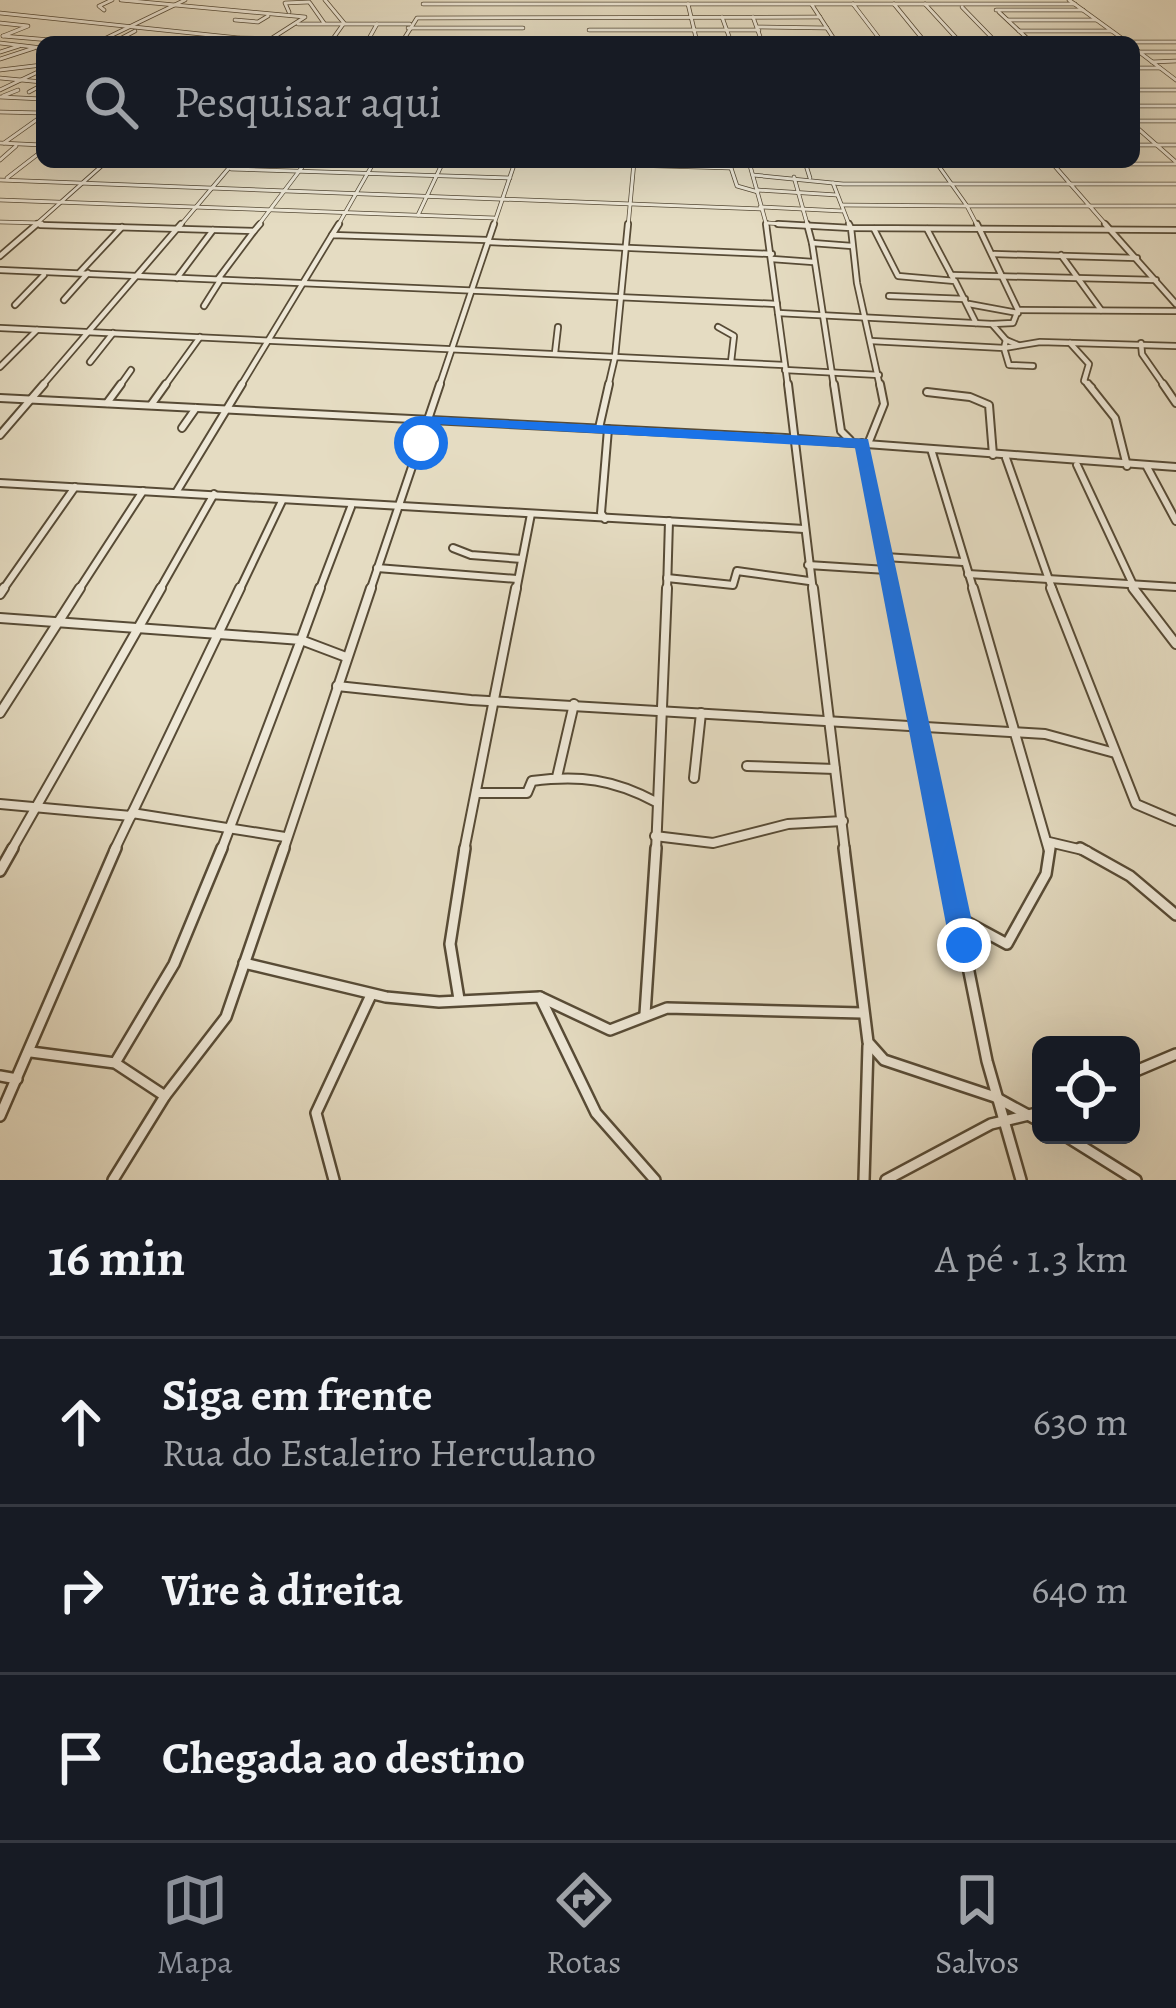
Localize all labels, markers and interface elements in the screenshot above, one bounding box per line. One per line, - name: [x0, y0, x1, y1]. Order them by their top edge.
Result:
- search box: [36, 36, 1140, 168]
- icon: search: [78, 69, 144, 135]
- text: Pesquisar aqui: [174, 71, 442, 133]
- route start: [394, 416, 448, 470]
- route end: [937, 918, 991, 972]
- map controls: [1032, 1036, 1140, 1144]
- button: locate: [1032, 1036, 1140, 1144]
- text: 16 min: [48, 1223, 185, 1293]
- text: A pé · 1.3 km: [935, 1232, 1128, 1285]
- text: Siga em frente: [162, 1364, 432, 1426]
- icon: ahead: [48, 1389, 114, 1455]
- text: 630 m: [1033, 1395, 1128, 1448]
- text: Rua do Estaleiro Herculano: [162, 1426, 596, 1479]
- icon: right: [48, 1557, 114, 1623]
- text: Vire à direita: [162, 1559, 403, 1621]
- text: 640 m: [1031, 1563, 1128, 1616]
- icon: arrive: [48, 1725, 114, 1791]
- text: Chegada ao destino: [162, 1727, 525, 1789]
- tab: Mapa: [157, 1867, 233, 1984]
- tab: Rotas: [546, 1867, 621, 1984]
- tab: Salvos: [935, 1867, 1019, 1984]

